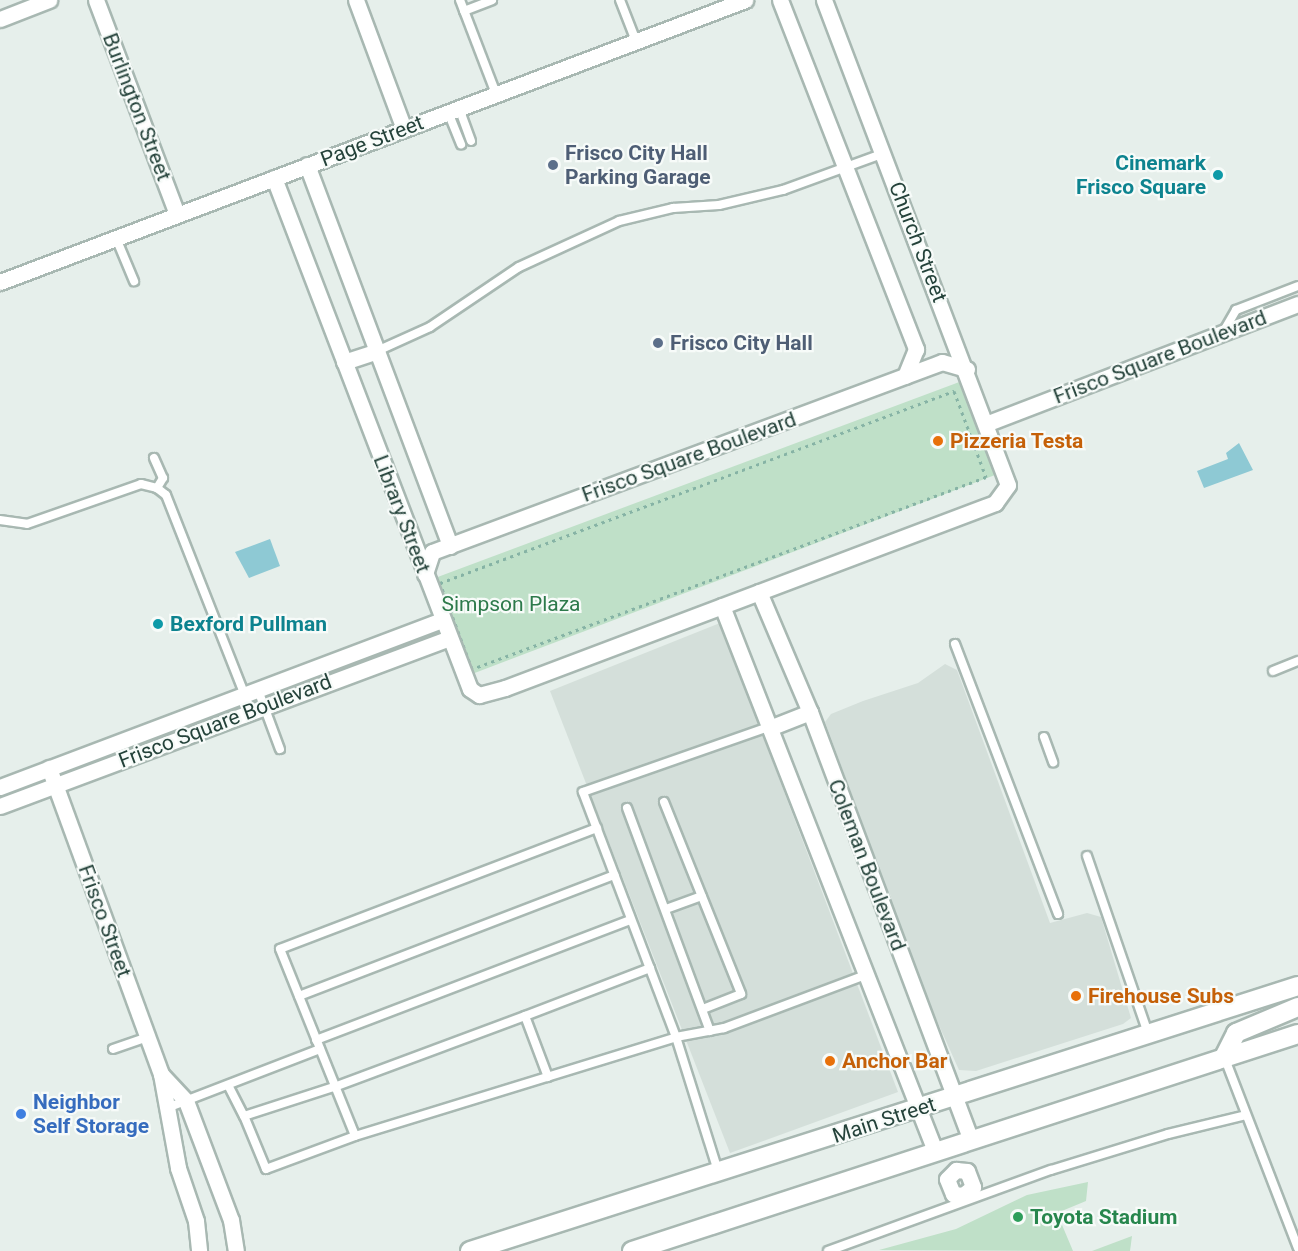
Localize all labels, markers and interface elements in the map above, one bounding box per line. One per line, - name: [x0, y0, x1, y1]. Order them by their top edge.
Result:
- street label: Burlington Street: [97, 30, 177, 184]
- street label: Page Street: [317, 110, 427, 172]
- place label: Frisco City Hall Parking Garage: [565, 140, 711, 190]
- place label: Cinemark Frisco Square: [1076, 150, 1206, 200]
- marker: Frisco City Hall Parking Garage: [546, 158, 560, 172]
- marker: Cinemark Frisco Square: [1211, 168, 1225, 182]
- street label: Church Street: [883, 178, 953, 306]
- street label: Frisco Square Boulevard: [1050, 305, 1270, 409]
- place label: Frisco City Hall: [670, 330, 813, 356]
- marker: Frisco City Hall: [651, 336, 665, 350]
- street label: Frisco Square Boulevard: [578, 406, 800, 508]
- place label: Pizzeria Testa: [950, 428, 1084, 454]
- marker: Pizzeria Testa: [931, 434, 945, 448]
- street label: Library Street: [368, 452, 436, 576]
- park label: Simpson Plaza: [441, 591, 581, 617]
- place label: Bexford Pullman: [170, 611, 327, 637]
- marker: Bexford Pullman: [151, 617, 165, 631]
- street label: Frisco Square Boulevard: [115, 669, 335, 773]
- street label: Coleman Boulevard: [823, 776, 911, 954]
- street label: Frisco Street: [73, 861, 137, 981]
- place label: Firehouse Subs: [1088, 983, 1234, 1009]
- marker: Firehouse Subs: [1069, 989, 1083, 1003]
- place label: Anchor Bar: [842, 1048, 947, 1074]
- marker: Anchor Bar: [823, 1054, 837, 1068]
- place label: Neighbor Self Storage: [33, 1089, 149, 1139]
- street label: Main Street: [829, 1091, 939, 1149]
- marker: Neighbor Self Storage: [14, 1107, 28, 1121]
- place label: Toyota Stadium: [1030, 1204, 1177, 1230]
- marker: Toyota Stadium: [1011, 1210, 1025, 1224]

